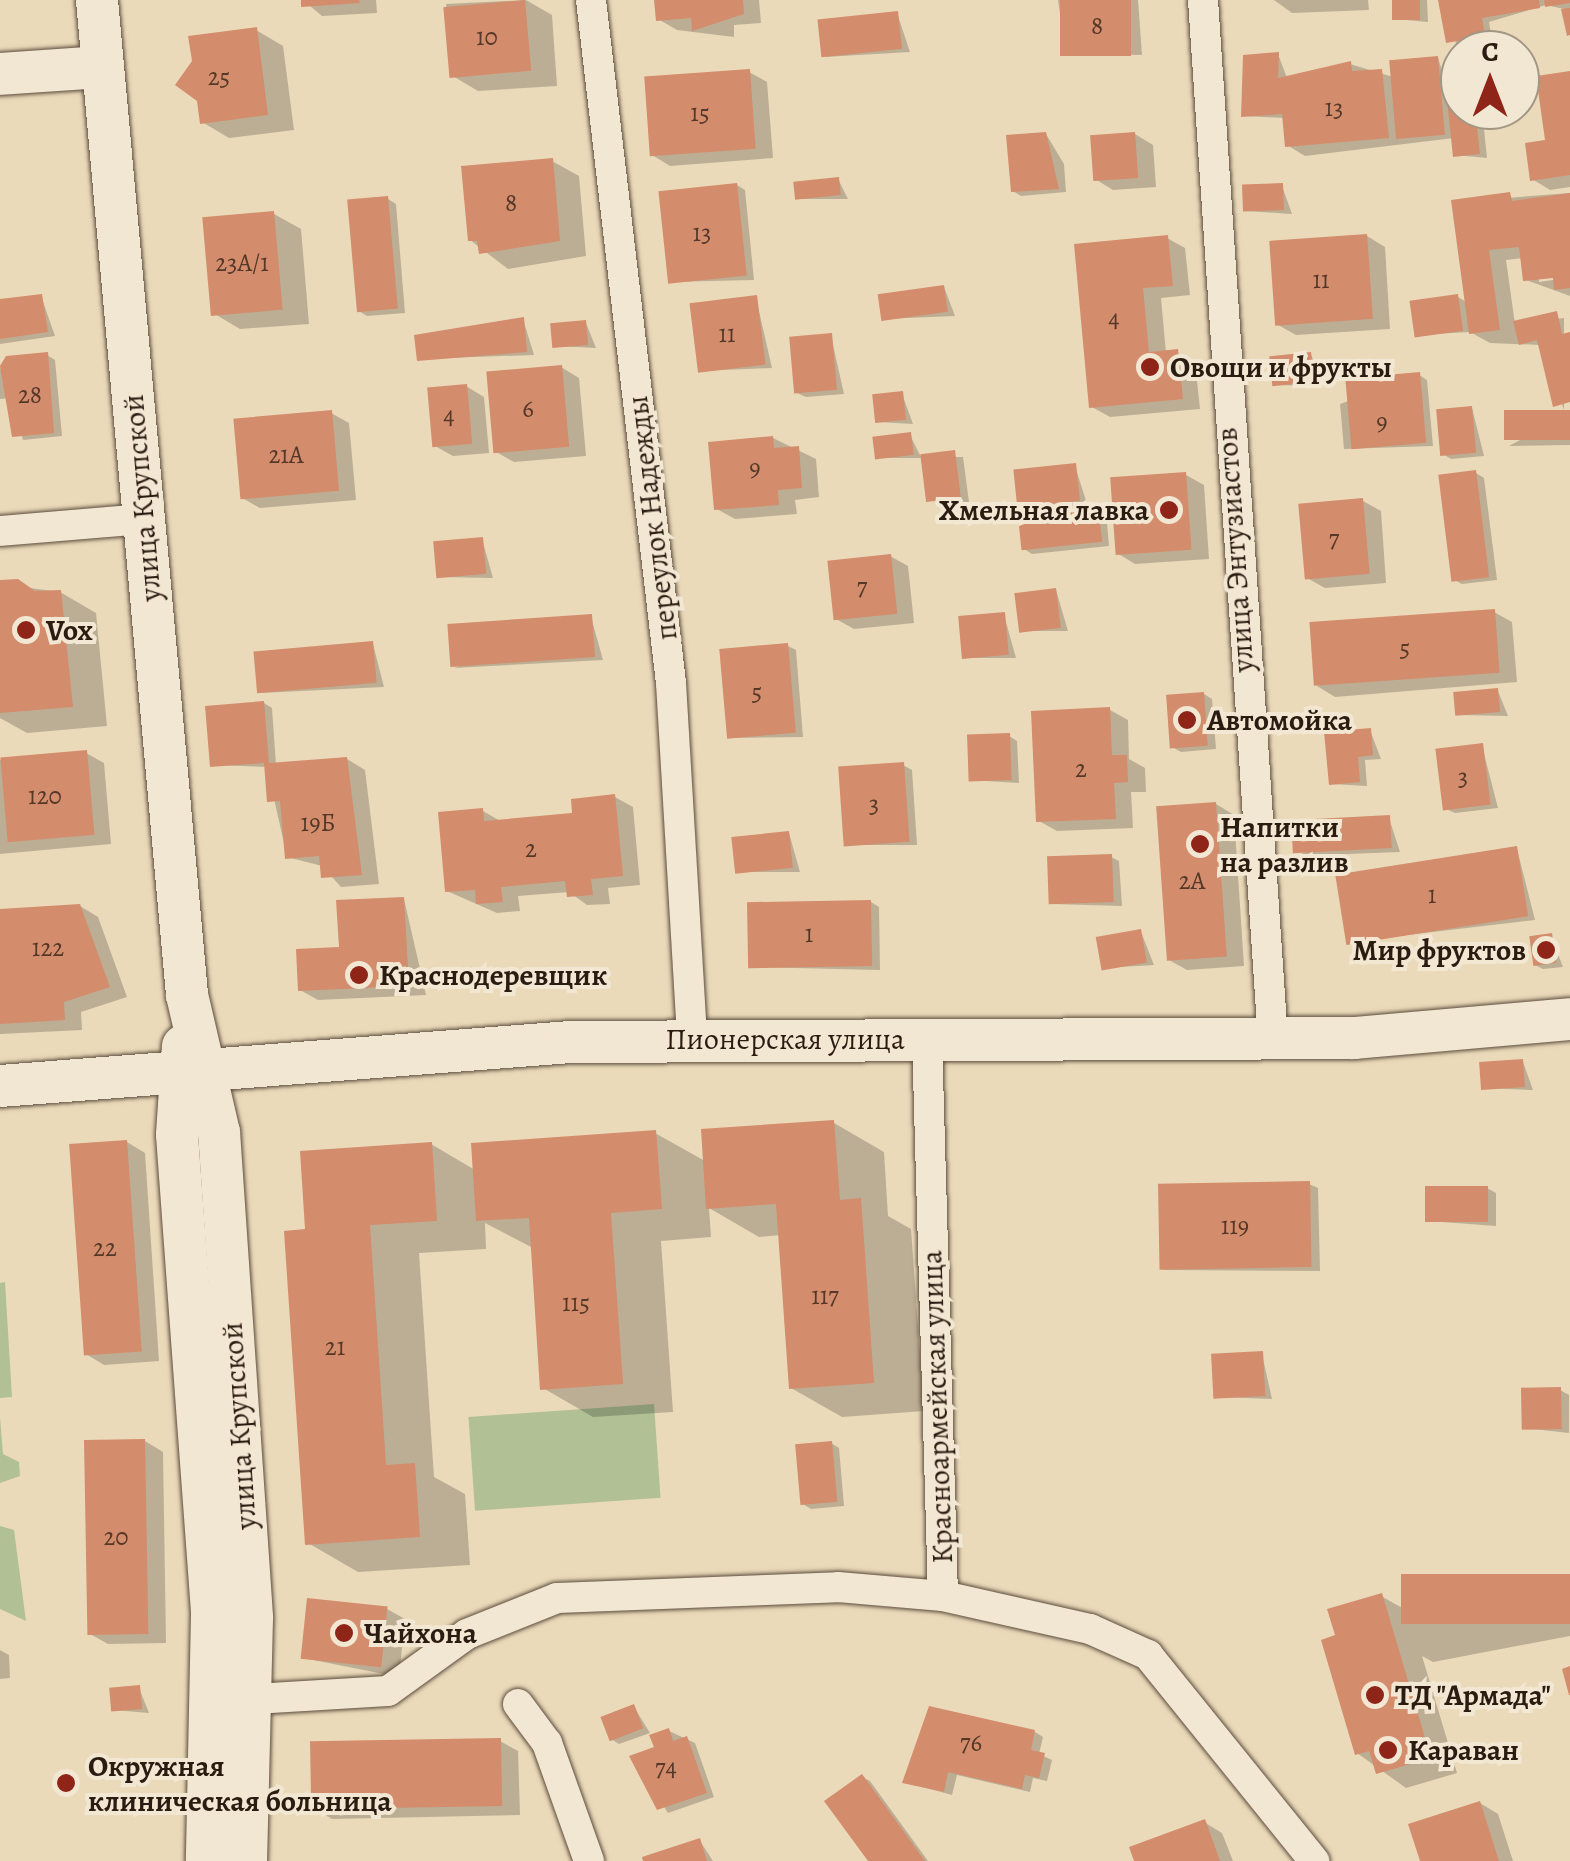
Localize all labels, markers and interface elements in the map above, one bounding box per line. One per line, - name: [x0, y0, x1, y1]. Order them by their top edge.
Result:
- house number: 8: [1091, 11, 1103, 41]
- house number: 10: [476, 22, 498, 52]
- north arrow: [1440, 30, 1540, 130]
- text: С: [1481, 33, 1499, 71]
- house number: 25: [208, 62, 230, 92]
- house number: 13: [1325, 93, 1343, 123]
- house number: 15: [690, 98, 710, 128]
- house number: 8: [505, 188, 517, 218]
- house number: 13: [693, 218, 711, 248]
- house number: 23А/1: [215, 248, 269, 278]
- house number: 11: [1312, 265, 1330, 295]
- house number: 4: [1108, 304, 1120, 334]
- house number: 11: [718, 319, 736, 349]
- place label: Овощи и фрукты: [1170, 349, 1392, 385]
- marker: Овощи и фрукты: [1139, 356, 1161, 378]
- house number: 28: [18, 380, 42, 410]
- street label: улица Крупской: [115, 393, 169, 603]
- house number: 6: [522, 394, 534, 424]
- street label: переулок Надежды: [619, 394, 685, 642]
- house number: 4: [443, 401, 455, 431]
- house number: 9: [1376, 407, 1388, 437]
- street label: улица Энтузиастов: [1208, 426, 1262, 674]
- house number: 21А: [268, 440, 304, 470]
- house number: 9: [749, 453, 761, 483]
- place label: Хмельная лавка: [939, 492, 1149, 528]
- marker: Хмельная лавка: [1158, 499, 1180, 521]
- house number: 7: [1329, 524, 1339, 554]
- house number: 7: [857, 572, 867, 602]
- place label: Vox: [46, 612, 93, 648]
- marker: Vox: [15, 619, 37, 641]
- house number: 5: [1400, 633, 1410, 663]
- house number: 5: [752, 677, 762, 707]
- place label: Автомойка: [1207, 702, 1352, 738]
- marker: Автомойка: [1176, 709, 1198, 731]
- house number: 2: [1075, 754, 1087, 784]
- house number: 3: [1458, 762, 1468, 792]
- house number: 120: [28, 781, 62, 811]
- house number: 3: [869, 789, 879, 819]
- house number: 19Б: [301, 808, 335, 838]
- place label: Напитки на разлив: [1220, 809, 1348, 880]
- marker: Напитки на разлив: [1189, 833, 1211, 855]
- house number: 2: [525, 834, 537, 864]
- house number: 2А: [1179, 866, 1205, 896]
- house number: 1: [1428, 880, 1436, 910]
- house number: 1: [805, 919, 813, 949]
- place label: Мир фруктов: [1352, 932, 1526, 968]
- house number: 122: [32, 933, 64, 963]
- marker: Мир фруктов: [1535, 939, 1557, 961]
- place label: Краснодеревщик: [379, 957, 607, 993]
- marker: Краснодеревщик: [348, 964, 370, 986]
- street label: Пионерская улица: [665, 1021, 905, 1057]
- house number: 119: [1221, 1211, 1249, 1241]
- house number: 22: [93, 1233, 117, 1263]
- street label: Красноармейская улица: [914, 1250, 960, 1564]
- house number: 117: [811, 1281, 839, 1311]
- house number: 115: [562, 1288, 590, 1318]
- street label: улица Крупской: [214, 1321, 264, 1531]
- house number: 21: [325, 1332, 345, 1362]
- house number: 20: [103, 1522, 129, 1552]
- place label: Чайхона: [364, 1615, 477, 1651]
- marker: Чайхона: [333, 1622, 355, 1644]
- place label: ТД "Армада": [1395, 1677, 1551, 1713]
- marker: ТД "Армада": [1364, 1684, 1386, 1706]
- house number: 76: [960, 1728, 982, 1758]
- place label: Караван: [1408, 1732, 1519, 1768]
- marker: Караван: [1377, 1739, 1399, 1761]
- place label: Окружная клиническая больница: [88, 1748, 392, 1818]
- house number: 74: [655, 1753, 677, 1783]
- marker: Окружная клиническая больница: [53, 1770, 79, 1796]

